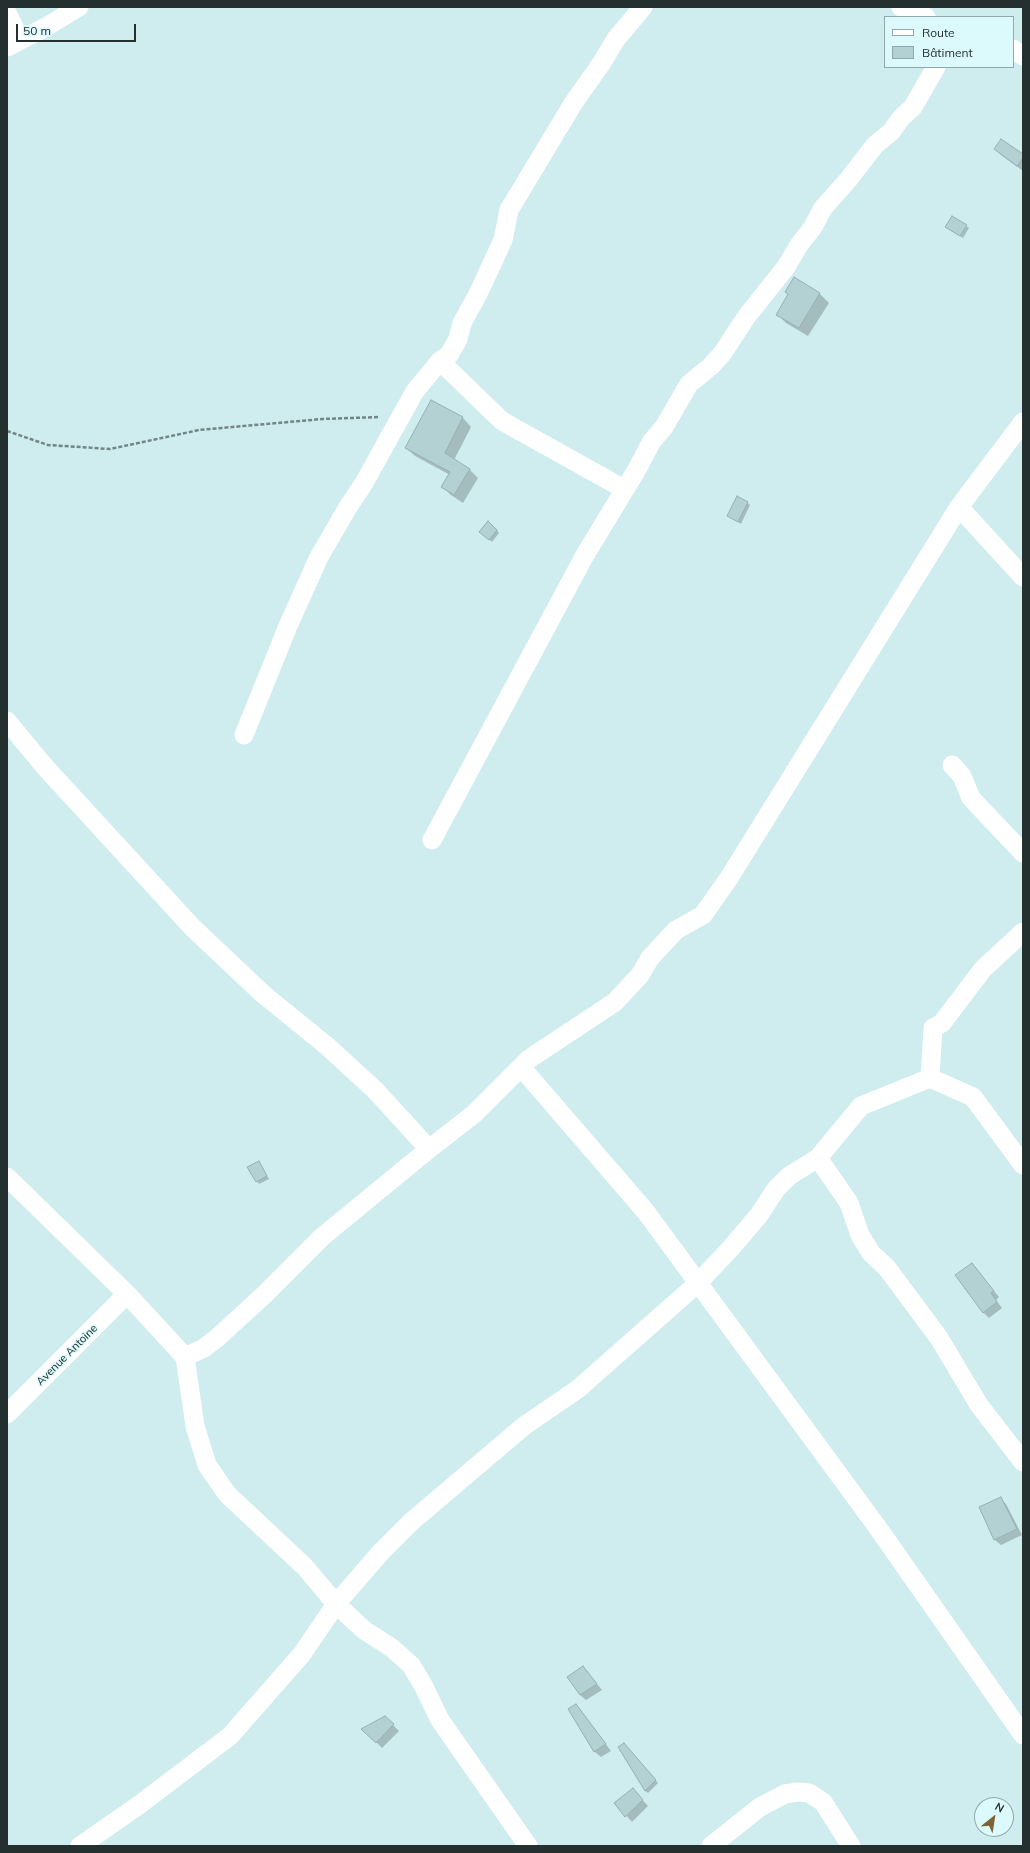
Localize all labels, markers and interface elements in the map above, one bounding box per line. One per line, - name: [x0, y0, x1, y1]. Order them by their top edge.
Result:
- scale bar: [18, 16, 138, 42]
- legend: [884, 16, 1014, 68]
- text: 50 m: [23, 23, 51, 38]
- text: Route: [922, 25, 955, 40]
- text: Bâtiment: [922, 45, 973, 60]
- street label: Avenue Antoine: [34, 1322, 100, 1388]
- north arrow: [974, 1797, 1014, 1837]
- text: N: [992, 1799, 1007, 1816]

